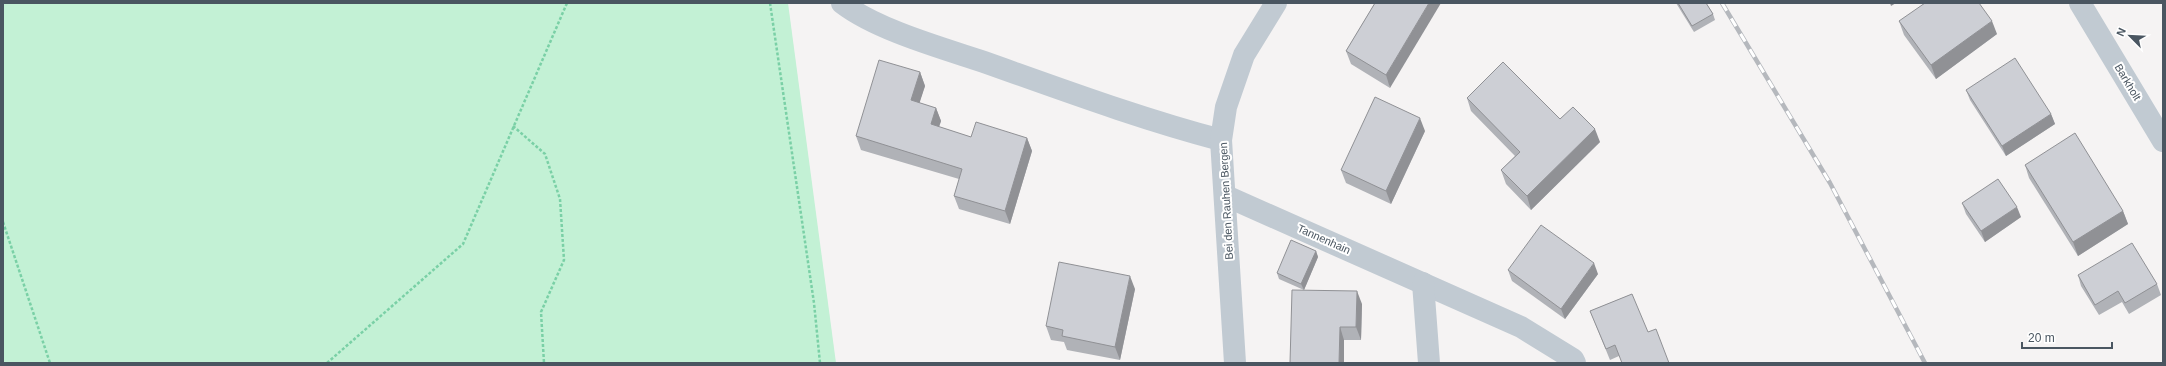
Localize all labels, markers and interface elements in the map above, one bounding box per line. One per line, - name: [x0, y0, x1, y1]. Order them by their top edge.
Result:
- north arrow: [2110, 16, 2150, 56]
- text: N: [2114, 26, 2128, 38]
- street label: Barkholt: [2112, 62, 2144, 102]
- street label: Bei den Rauhen Bergen: [1217, 142, 1235, 260]
- street label: Tannenhain: [1296, 222, 1352, 256]
- scale bar: [2022, 324, 2112, 350]
- text: 20 m: [2028, 331, 2055, 345]

